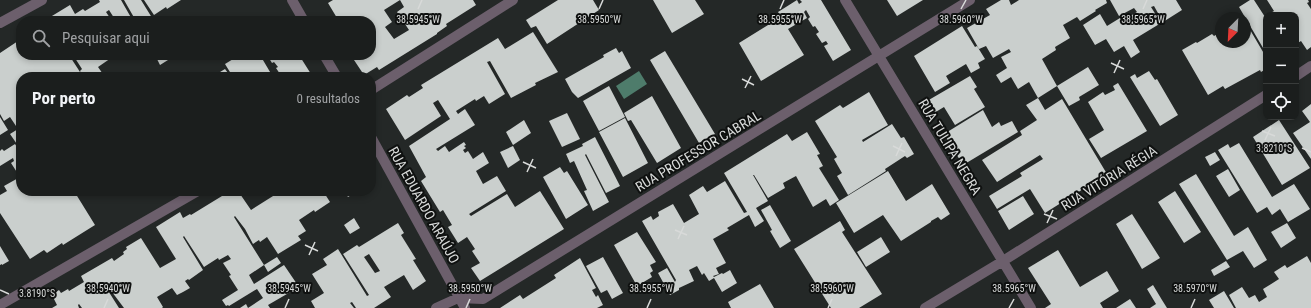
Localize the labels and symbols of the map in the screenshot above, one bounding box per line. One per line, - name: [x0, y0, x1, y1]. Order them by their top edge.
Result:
- north arrow: [1215, 12, 1251, 48]
- text: 38.5945°W: [396, 14, 440, 25]
- text: 38.5950°W: [577, 14, 621, 25]
- text: 38.5955°W: [758, 14, 802, 25]
- text: 38.5960°W: [939, 14, 983, 25]
- text: 38.5965°W: [1121, 14, 1165, 25]
- street label: RUA TULIPA NEGRA: [915, 96, 985, 198]
- street label: RUA PROFESSOR CABRAL: [633, 107, 764, 195]
- street label: RUA VITÓRIA RÉGIA: [1058, 141, 1160, 214]
- street label: RUA EDUARDO ARAÚJO: [385, 143, 464, 266]
- text: 3.8210°S: [1256, 143, 1292, 154]
- text: 38.5940°W: [86, 283, 130, 294]
- text: 38.5945°W: [267, 283, 311, 294]
- text: 38.5950°W: [448, 283, 492, 294]
- text: 38.5955°W: [629, 283, 673, 294]
- text: 38.5960°W: [810, 283, 854, 294]
- text: 38.5965°W: [992, 283, 1036, 294]
- text: 38.5970°W: [1173, 283, 1217, 294]
- text: 3.8190°S: [19, 288, 55, 299]

